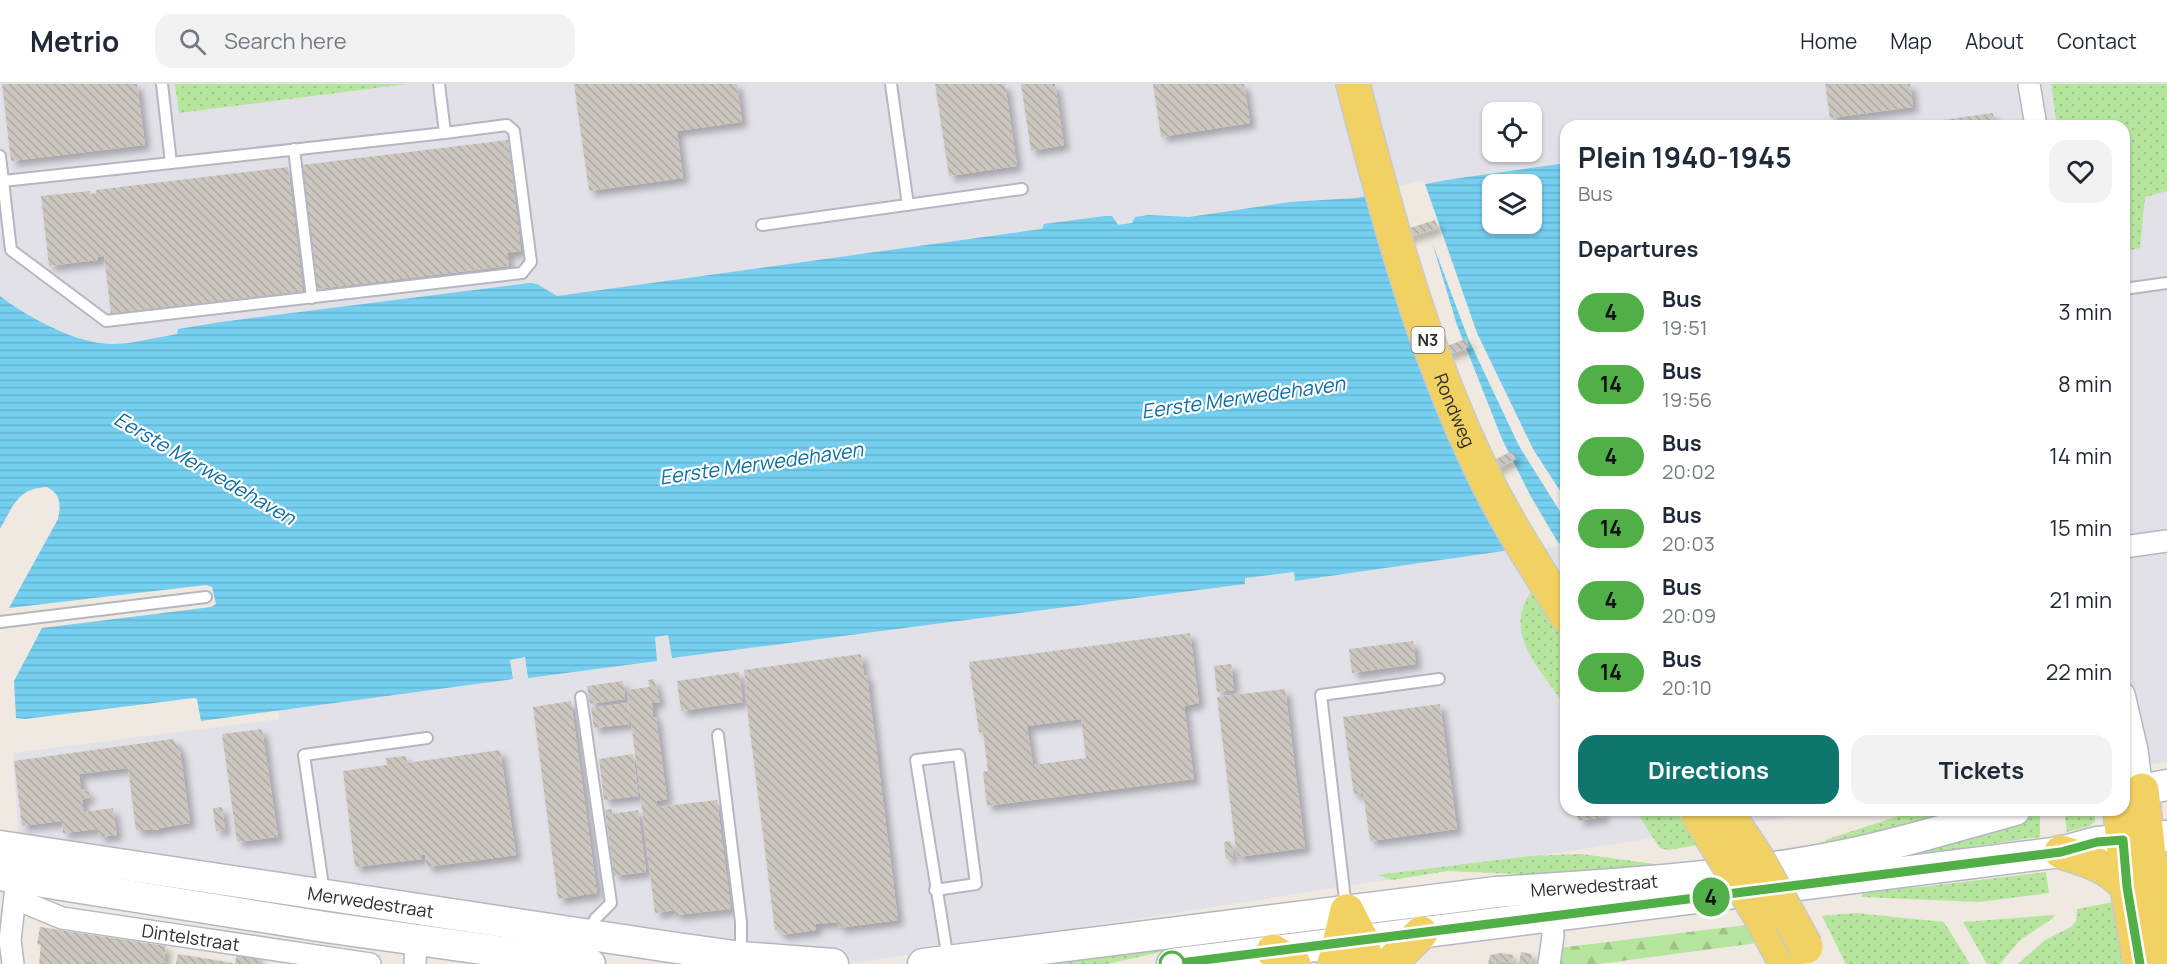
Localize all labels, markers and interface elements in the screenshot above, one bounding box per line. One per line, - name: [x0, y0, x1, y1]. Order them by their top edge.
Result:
- search box: [155, 14, 575, 68]
- text: Metrio: [30, 22, 119, 60]
- icon: search: [176, 25, 209, 58]
- text: Search here: [224, 26, 347, 56]
- text: Home: [1800, 27, 1857, 55]
- text: Map: [1890, 27, 1932, 55]
- text: About: [1965, 27, 2024, 55]
- text: Contact: [2057, 27, 2137, 55]
- map controls: [1482, 102, 1542, 234]
- button: locate: [1482, 102, 1542, 162]
- text: Plein 1940-1945: [1578, 138, 1792, 176]
- button: heart: [2049, 140, 2112, 203]
- button: layers: [1482, 174, 1542, 234]
- text: Bus: [1578, 180, 1613, 207]
- text: Departures: [1578, 234, 1698, 264]
- text: Bus: [1662, 284, 1702, 314]
- text: 3 min: [2059, 297, 2112, 327]
- text: 4: [1605, 298, 1617, 326]
- text: 19:51: [1662, 314, 1708, 341]
- road number: N3: [1412, 327, 1444, 353]
- text: Bus: [1662, 356, 1702, 386]
- water label: Eerste Merwedehaven: [1140, 369, 1348, 425]
- text: 8 min: [2058, 369, 2112, 399]
- street label: Rondweg: [1429, 370, 1481, 451]
- text: 14: [1600, 370, 1622, 398]
- text: 19:56: [1662, 386, 1712, 413]
- water label: Eerste Merwedehaven: [109, 405, 302, 532]
- text: Bus: [1662, 428, 1702, 458]
- water label: Eerste Merwedehaven: [658, 435, 866, 491]
- text: 14 min: [2049, 441, 2112, 471]
- text: 4: [1605, 442, 1617, 470]
- text: 20:02: [1662, 458, 1715, 485]
- text: Bus: [1662, 500, 1702, 530]
- text: 15 min: [2049, 513, 2112, 543]
- text: 14: [1600, 514, 1622, 542]
- text: 20:03: [1662, 530, 1715, 557]
- text: Bus: [1662, 572, 1702, 602]
- text: 21 min: [2050, 585, 2112, 615]
- text: 4: [1605, 586, 1617, 614]
- text: 20:09: [1662, 602, 1716, 629]
- text: Bus: [1662, 644, 1702, 674]
- text: 22 min: [2046, 657, 2112, 687]
- text: 14: [1600, 658, 1622, 686]
- text: 20:10: [1662, 674, 1712, 701]
- button: Directions: [1578, 735, 1839, 804]
- button: Tickets: [1851, 735, 2112, 804]
- street label: Merwedestraat: [1530, 869, 1659, 902]
- line badge: 4: [1692, 878, 1730, 916]
- street label: Merwedestraat: [306, 881, 436, 923]
- text: 4: [1705, 883, 1717, 911]
- street label: Dintelstraat: [140, 918, 241, 956]
- unlabelled marker: [1159, 951, 1185, 964]

